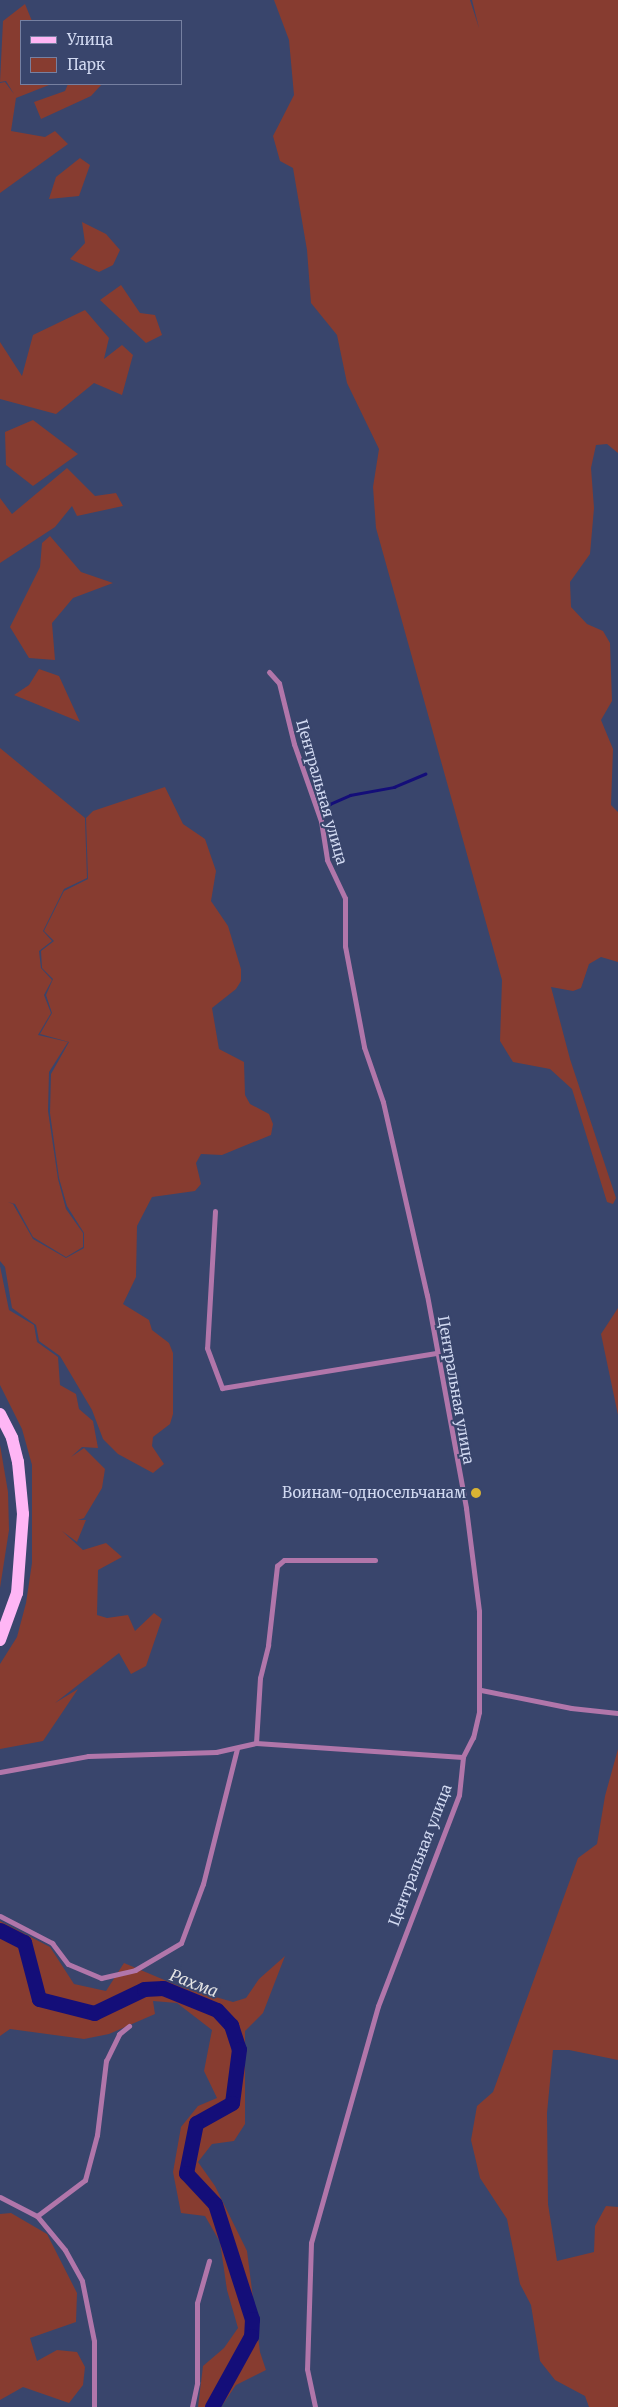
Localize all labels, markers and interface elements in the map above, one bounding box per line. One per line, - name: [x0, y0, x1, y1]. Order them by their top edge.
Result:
- legend: [20, 20, 182, 85]
- text: Улица: [67, 30, 113, 49]
- text: Парк: [67, 55, 105, 74]
- street label: Центральная улица: [293, 717, 351, 867]
- street label: Центральная улица: [434, 1314, 478, 1466]
- place label: Воинам-односельчанам: [282, 1484, 466, 1502]
- marker: Воинам-односельчанам: [470, 1487, 482, 1499]
- street label: Центральная улица: [385, 1782, 455, 1928]
- water label: Рахма: [167, 1965, 221, 2001]

